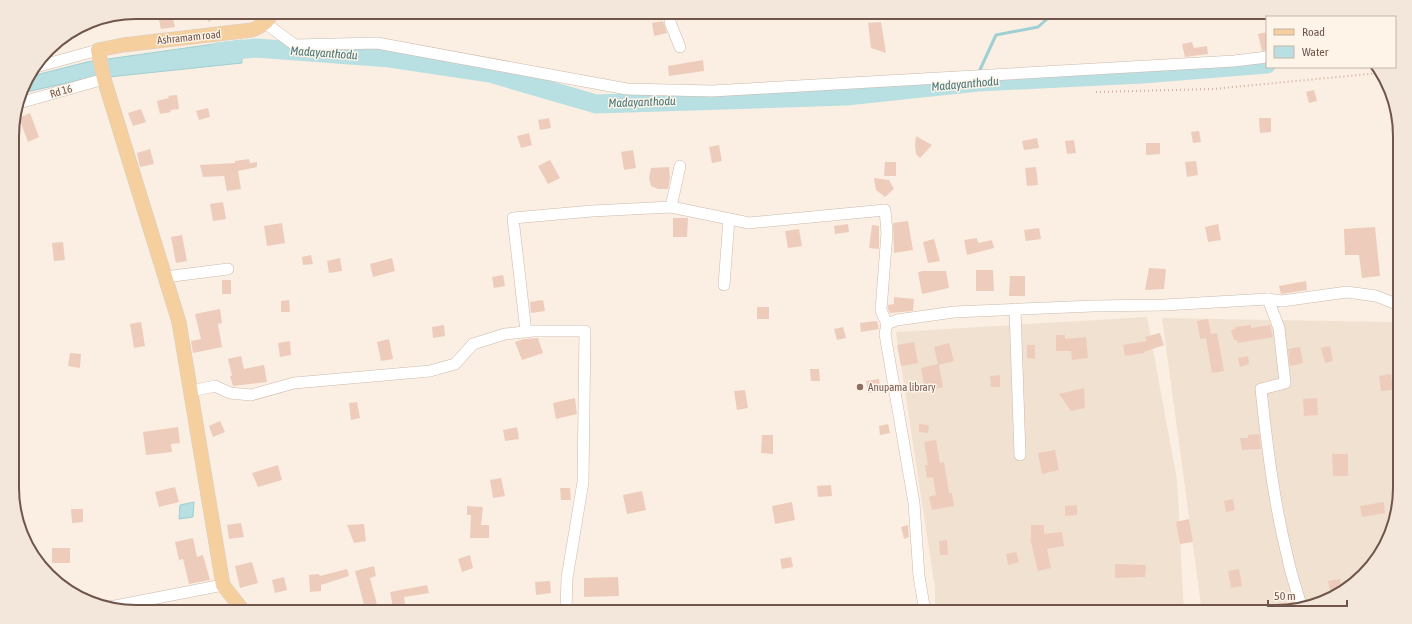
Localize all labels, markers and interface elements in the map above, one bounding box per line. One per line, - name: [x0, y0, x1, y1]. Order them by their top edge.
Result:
- legend: [1266, 16, 1396, 68]
- text: Road: [1302, 25, 1325, 39]
- street label: Ashramam road: [157, 28, 221, 46]
- water label: Madayanthodu: [290, 44, 358, 62]
- text: Water: [1302, 45, 1329, 59]
- water label: Madayanthodu: [931, 74, 999, 94]
- street label: Rd 16: [49, 82, 73, 100]
- water label: Madayanthodu: [608, 94, 676, 110]
- place label: Anupama library: [868, 381, 936, 393]
- marker: Anupama library: [855, 382, 865, 392]
- scale bar: [1268, 582, 1347, 608]
- text: 50 m: [1274, 589, 1296, 603]

